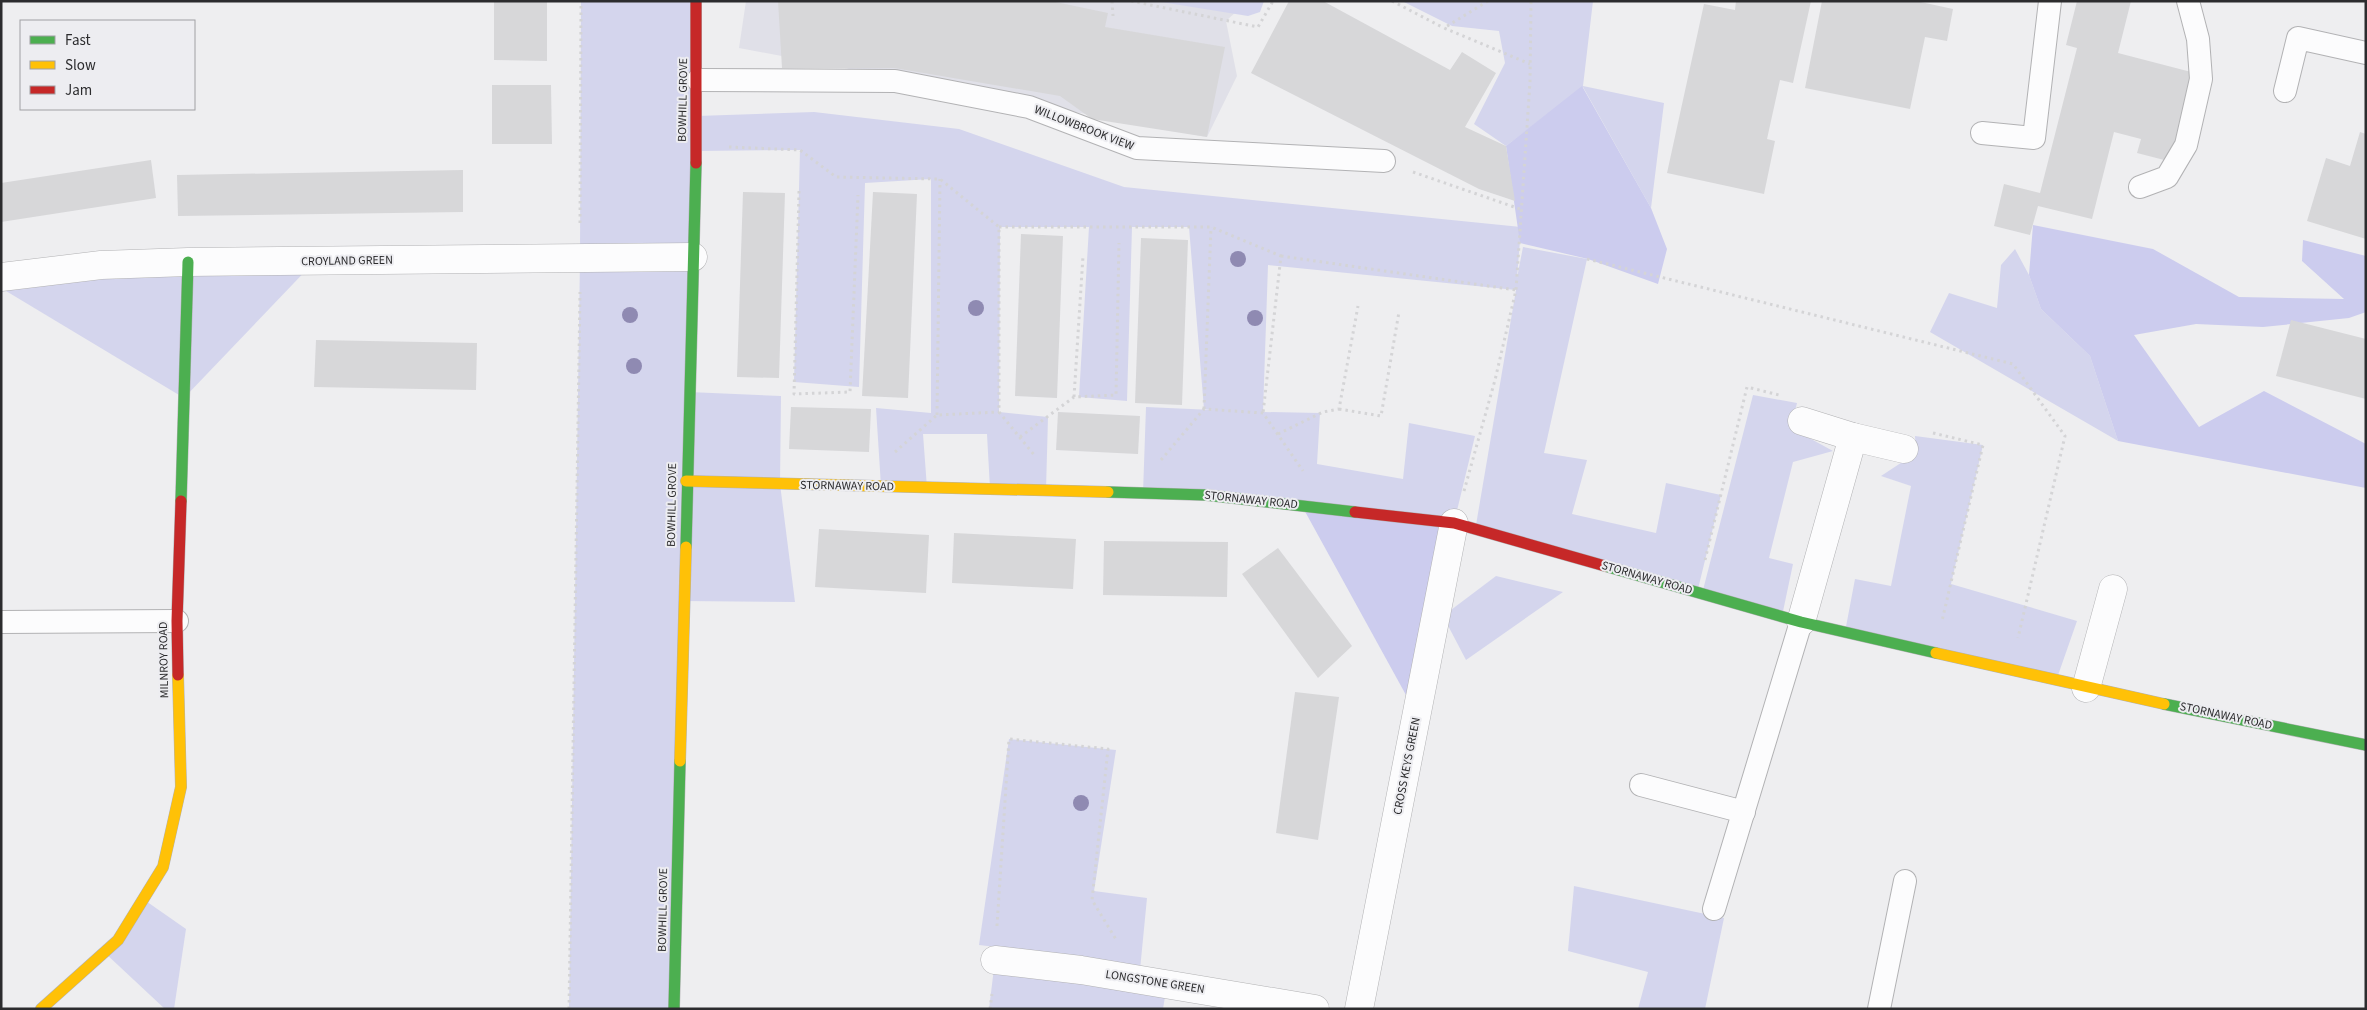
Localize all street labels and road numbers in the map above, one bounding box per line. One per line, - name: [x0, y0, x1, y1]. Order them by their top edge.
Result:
- street label: BOWHILL GROVE: [674, 58, 692, 142]
- street label: WILLOWBROOK VIEW: [1032, 101, 1137, 155]
- street label: CROYLAND GREEN: [301, 252, 393, 270]
- street label: BOWHILL GROVE: [663, 463, 681, 547]
- street label: STORNAWAY ROAD: [800, 477, 894, 495]
- street label: STORNAWAY ROAD: [1203, 487, 1299, 513]
- street label: STORNAWAY ROAD: [1600, 557, 1694, 599]
- street label: MILNROY ROAD: [155, 621, 173, 699]
- street label: STORNAWAY ROAD: [2178, 698, 2274, 734]
- street label: CROSS KEYS GREEN: [1389, 716, 1425, 816]
- street label: BOWHILL GROVE: [654, 868, 672, 952]
- street label: LONGSTONE GREEN: [1104, 966, 1206, 998]

